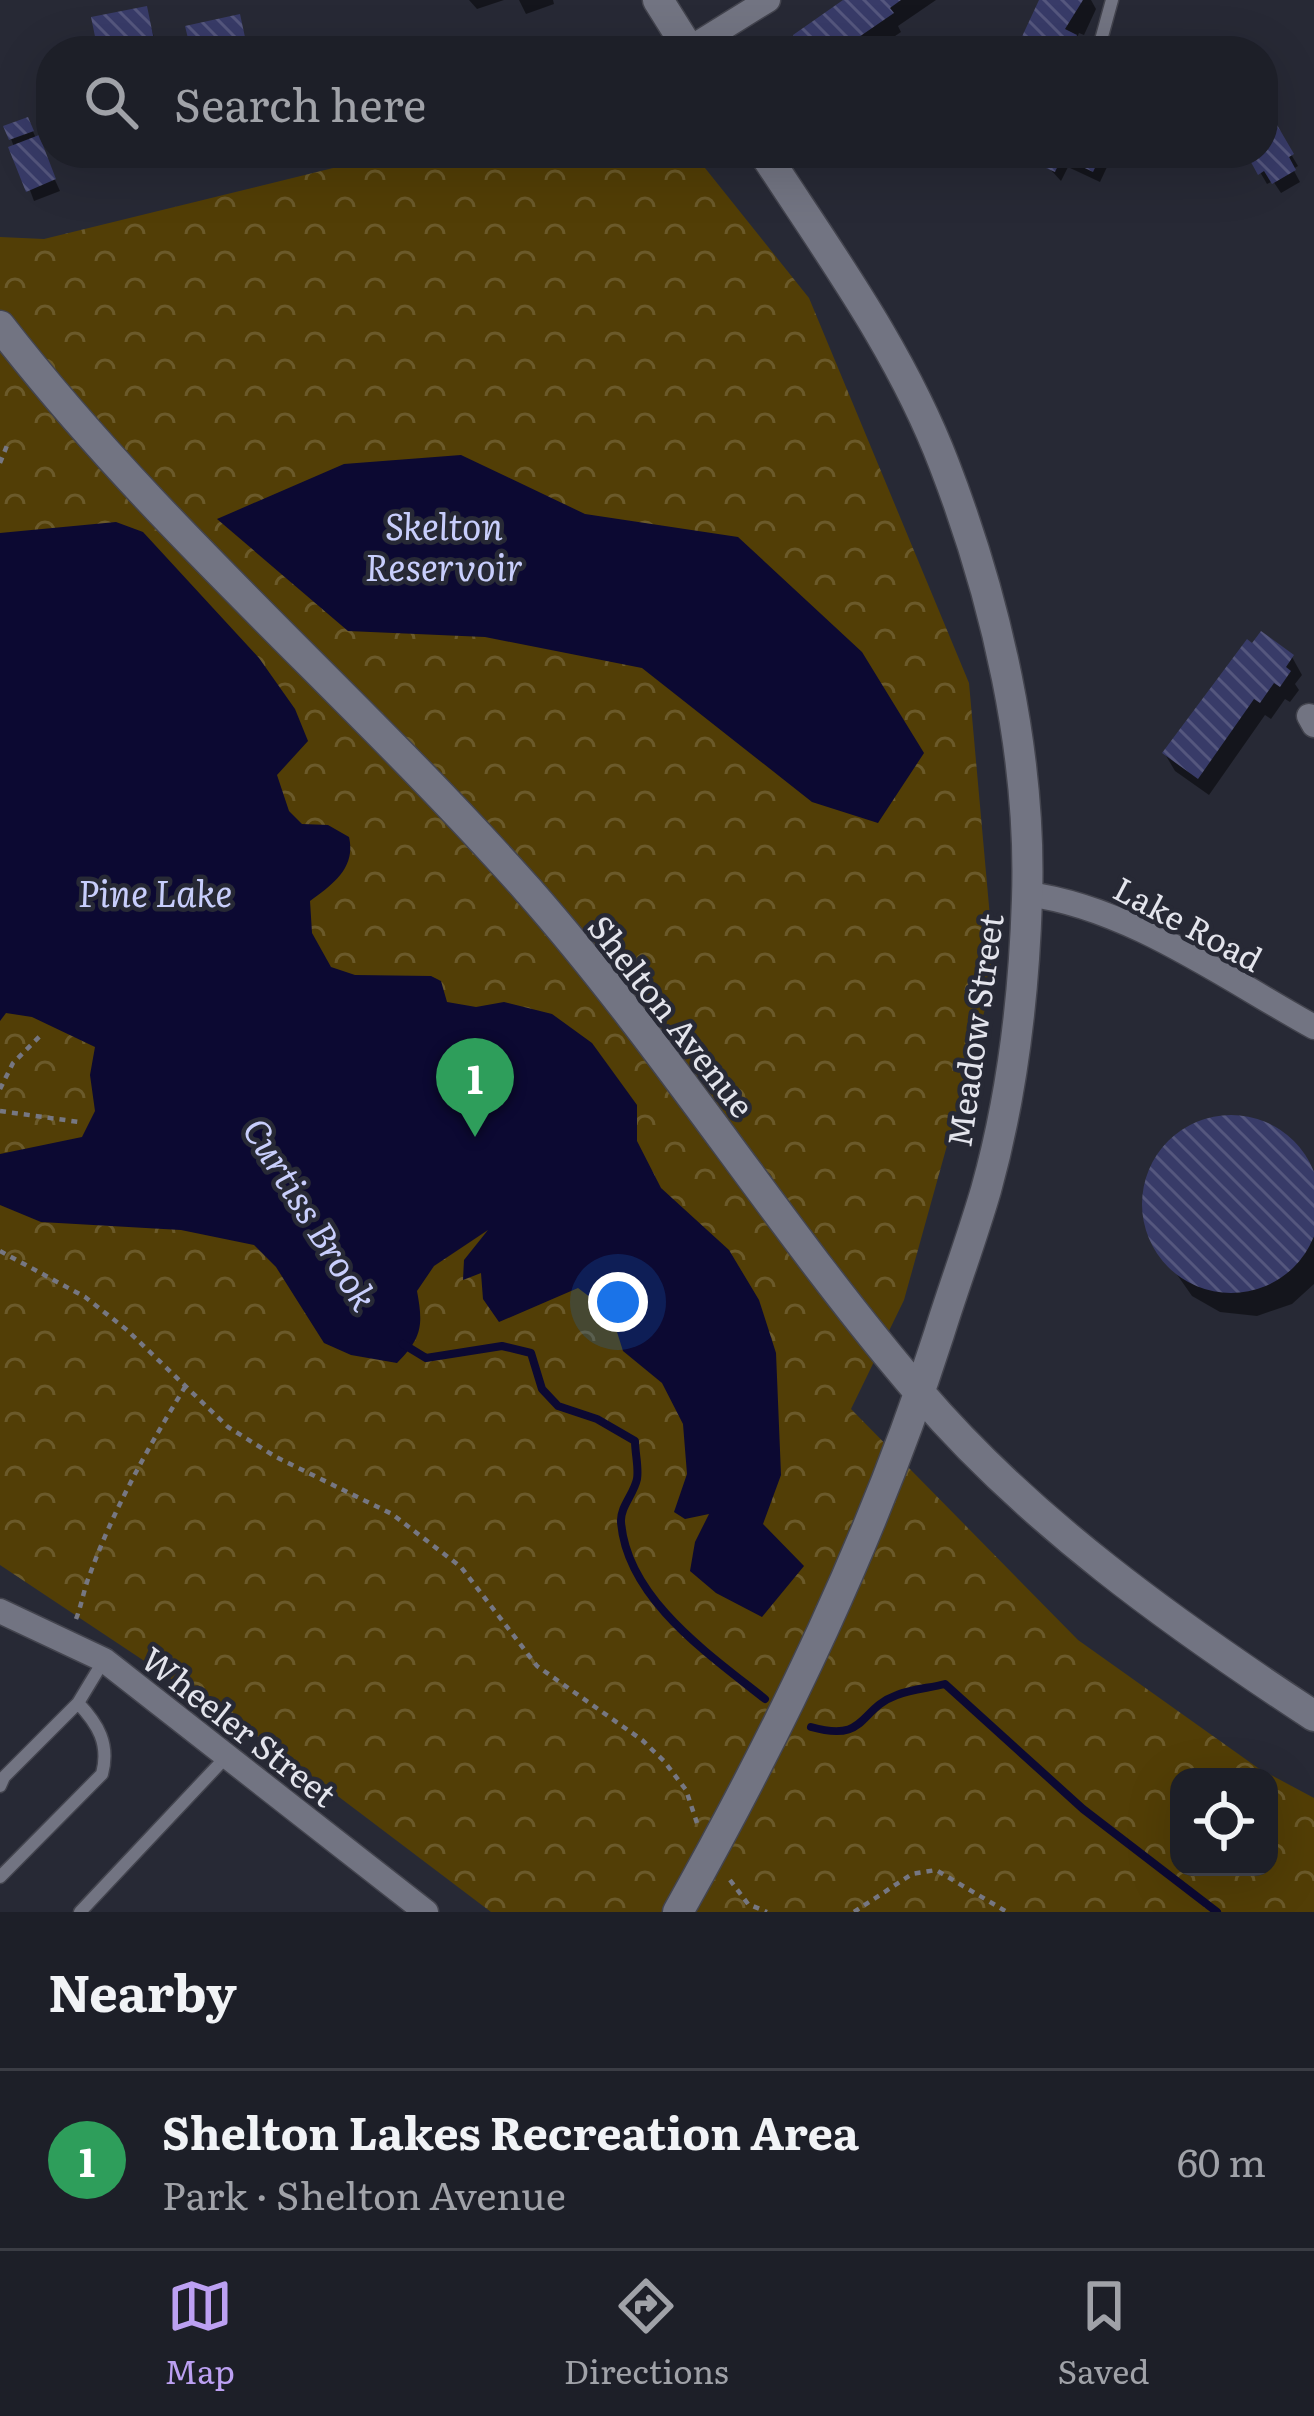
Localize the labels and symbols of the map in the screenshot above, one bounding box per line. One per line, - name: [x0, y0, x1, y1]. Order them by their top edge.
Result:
- water label: Skelton Reservoir: [365, 498, 523, 592]
- street label: Lake Road: [1106, 862, 1272, 982]
- water label: Pine Lake: [78, 865, 232, 918]
- street label: Shelton Avenue: [578, 903, 768, 1127]
- street label: Meadow Street: [932, 909, 1014, 1150]
- pin: 1: [436, 1038, 514, 1137]
- water label: Curtiss Brook: [232, 1106, 392, 1320]
- your location: [588, 1272, 648, 1332]
- street label: Wheeler Street: [132, 1633, 348, 1817]

